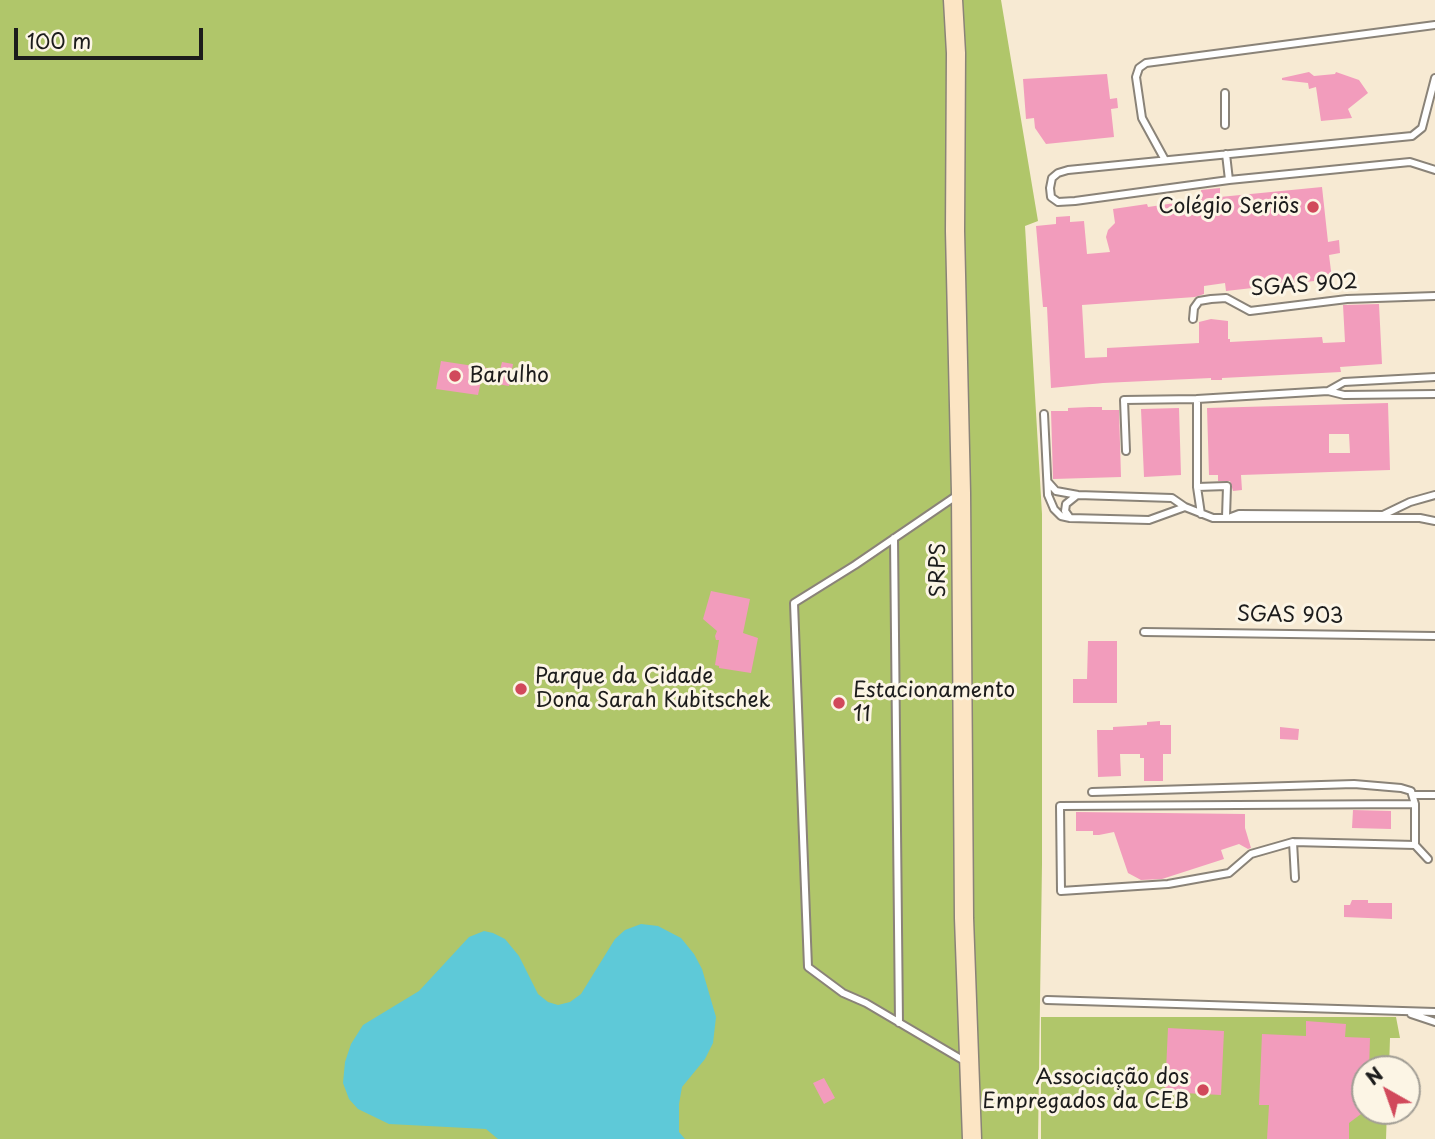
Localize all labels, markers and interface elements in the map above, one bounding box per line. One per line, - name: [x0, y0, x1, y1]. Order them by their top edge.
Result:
- scale bar: [18, 14, 206, 58]
- text: 100 m: [27, 24, 91, 56]
- place label: Colégio Seriös: [1158, 194, 1299, 220]
- marker: Colégio Seriös: [1305, 199, 1321, 215]
- street label: SGAS 902: [1249, 270, 1359, 302]
- place label: Barulho: [469, 363, 549, 389]
- marker: Barulho: [447, 368, 463, 384]
- street label: SRPS: [926, 543, 952, 597]
- street label: SGAS 903: [1236, 602, 1344, 630]
- place label: Parque da Cidade Dona Sarah Kubitschek: [535, 664, 771, 714]
- place label: Estacionamento 11: [853, 678, 1015, 728]
- marker: Parque da Cidade Dona Sarah Kubitschek: [513, 681, 529, 697]
- marker: Estacionamento 11: [831, 695, 847, 711]
- north arrow: [1351, 1055, 1421, 1125]
- text: N: [1359, 1060, 1389, 1091]
- place label: Associação dos Empregados da CEB: [982, 1065, 1189, 1115]
- marker: Associação dos Empregados da CEB: [1195, 1082, 1211, 1098]

